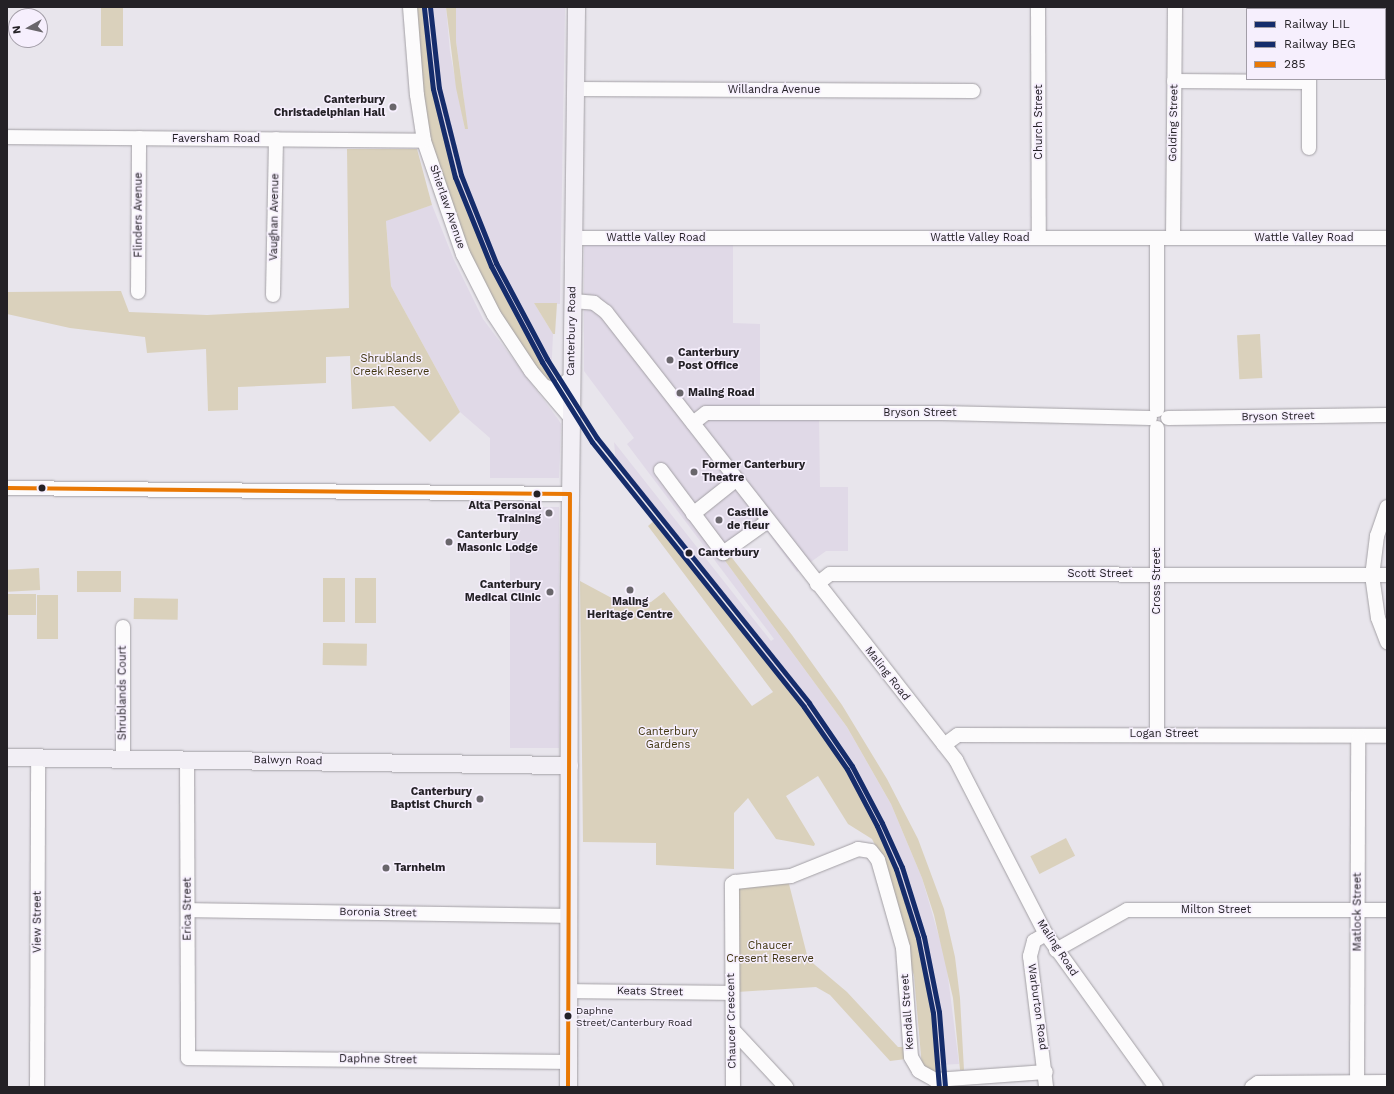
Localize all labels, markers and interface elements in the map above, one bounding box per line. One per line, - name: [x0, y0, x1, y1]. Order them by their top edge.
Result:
- north arrow: [8, 8, 48, 48]
- legend: [1246, 8, 1386, 80]
- text: Railway LIL: [1284, 17, 1350, 31]
- text: N: [10, 25, 24, 35]
- text: Railway BEG: [1284, 37, 1356, 51]
- text: 285: [1284, 57, 1305, 71]
- street label: Willandra Avenue: [727, 83, 821, 97]
- street label: Church Street: [1032, 84, 1046, 160]
- street label: Golding Street: [1167, 84, 1181, 162]
- place label: Canterbury Christadelphian Hall: [274, 94, 385, 120]
- marker: Canterbury Christadelphian Hall: [388, 102, 398, 112]
- street label: Faversham Road: [172, 132, 260, 146]
- street label: Shierlaw Avenue: [426, 163, 468, 251]
- street label: Flinders Avenue: [132, 172, 146, 258]
- street label: Vaughan Avenue: [268, 173, 282, 261]
- street label: Wattle Valley Road: [606, 231, 706, 245]
- street label: Wattle Valley Road: [930, 231, 1030, 245]
- street label: Wattle Valley Road: [1254, 231, 1354, 245]
- street label: Canterbury Road: [565, 286, 579, 376]
- place label: Canterbury Post Office: [678, 347, 739, 373]
- park label: Shrublands Creek Reserve: [353, 353, 429, 379]
- marker: Canterbury Post Office: [665, 355, 675, 365]
- place label: Maling Road: [688, 386, 755, 400]
- marker: Maling Road: [675, 388, 685, 398]
- street label: Bryson Street: [883, 406, 957, 420]
- street label: Bryson Street: [1241, 410, 1315, 424]
- place label: Former Canterbury Theatre: [702, 459, 805, 485]
- marker: Former Canterbury Theatre: [689, 467, 699, 477]
- unlabelled marker: [37, 483, 47, 493]
- unlabelled marker: [532, 489, 542, 499]
- place label: Alta Personal Training: [468, 500, 541, 526]
- place label: Castille de fleur: [727, 507, 769, 533]
- marker: Alta Personal Training: [544, 508, 554, 518]
- marker: Castille de fleur: [714, 515, 724, 525]
- place label: Canterbury Masonic Lodge: [457, 529, 538, 555]
- marker: Canterbury Masonic Lodge: [444, 537, 454, 547]
- marker: Canterbury: [682, 546, 696, 560]
- place label: Canterbury: [698, 546, 759, 560]
- street label: Cross Street: [1150, 548, 1164, 614]
- street label: Scott Street: [1067, 567, 1133, 581]
- place label: Canterbury Medical Clinic: [465, 579, 541, 605]
- marker: Maling Heritage Centre: [625, 585, 635, 595]
- marker: Canterbury Medical Clinic: [544, 586, 556, 598]
- place label: Maling Heritage Centre: [587, 596, 673, 622]
- street label: Maling Road: [862, 644, 912, 704]
- street label: Shrublands Court: [116, 646, 130, 740]
- park label: Canterbury Gardens: [638, 726, 698, 752]
- street label: Logan Street: [1130, 727, 1198, 741]
- street label: Balwyn Road: [253, 754, 323, 768]
- place label: Canterbury Baptist Church: [391, 786, 472, 812]
- marker: Canterbury Baptist Church: [475, 794, 485, 804]
- place label: Tarnhelm: [394, 861, 445, 875]
- marker: Tarnhelm: [381, 863, 391, 873]
- street label: Matlock Street: [1351, 872, 1365, 952]
- street label: Erica Street: [181, 877, 195, 941]
- street label: View Street: [31, 891, 45, 953]
- street label: Milton Street: [1181, 903, 1251, 917]
- street label: Boronia Street: [339, 906, 417, 920]
- street label: Maling Road: [1034, 917, 1080, 979]
- park label: Chaucer Cresent Reserve: [726, 940, 814, 966]
- street label: Warburton Road: [1024, 963, 1050, 1051]
- street label: Chaucer Crescent: [725, 973, 739, 1069]
- street label: Kendall Street: [899, 973, 917, 1051]
- street label: Keats Street: [617, 985, 683, 999]
- place label: Daphne Street/Canterbury Road: [576, 1004, 692, 1028]
- marker: Daphne Street/Canterbury Road: [563, 1011, 573, 1021]
- street label: Daphne Street: [339, 1053, 417, 1067]

